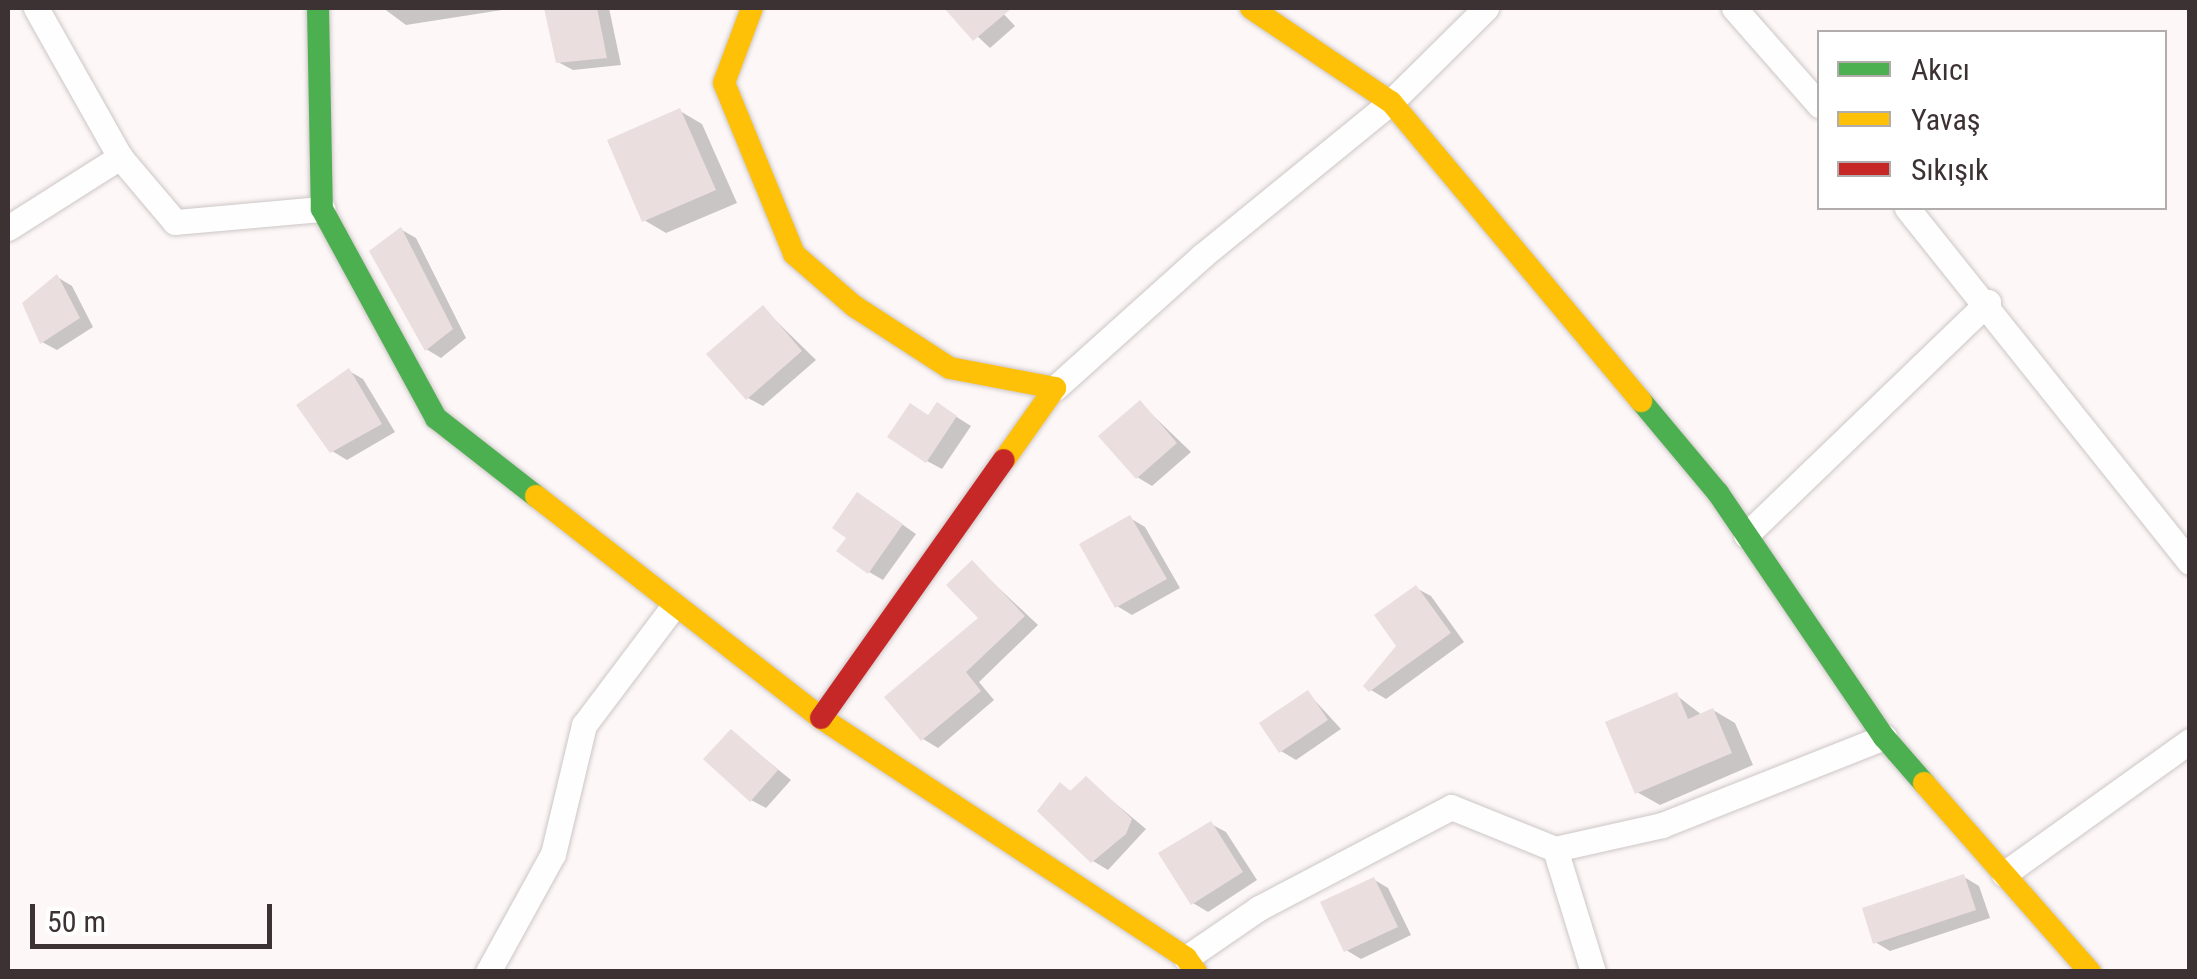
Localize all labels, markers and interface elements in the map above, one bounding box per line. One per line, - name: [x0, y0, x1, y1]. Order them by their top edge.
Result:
- legend: [1817, 30, 2167, 210]
- text: Akıcı: [1911, 52, 1970, 87]
- text: Yavaş: [1911, 102, 1981, 137]
- text: Sıkışık: [1911, 152, 1988, 187]
- scale bar: [35, 884, 278, 946]
- text: 50 m: [47, 904, 106, 939]

